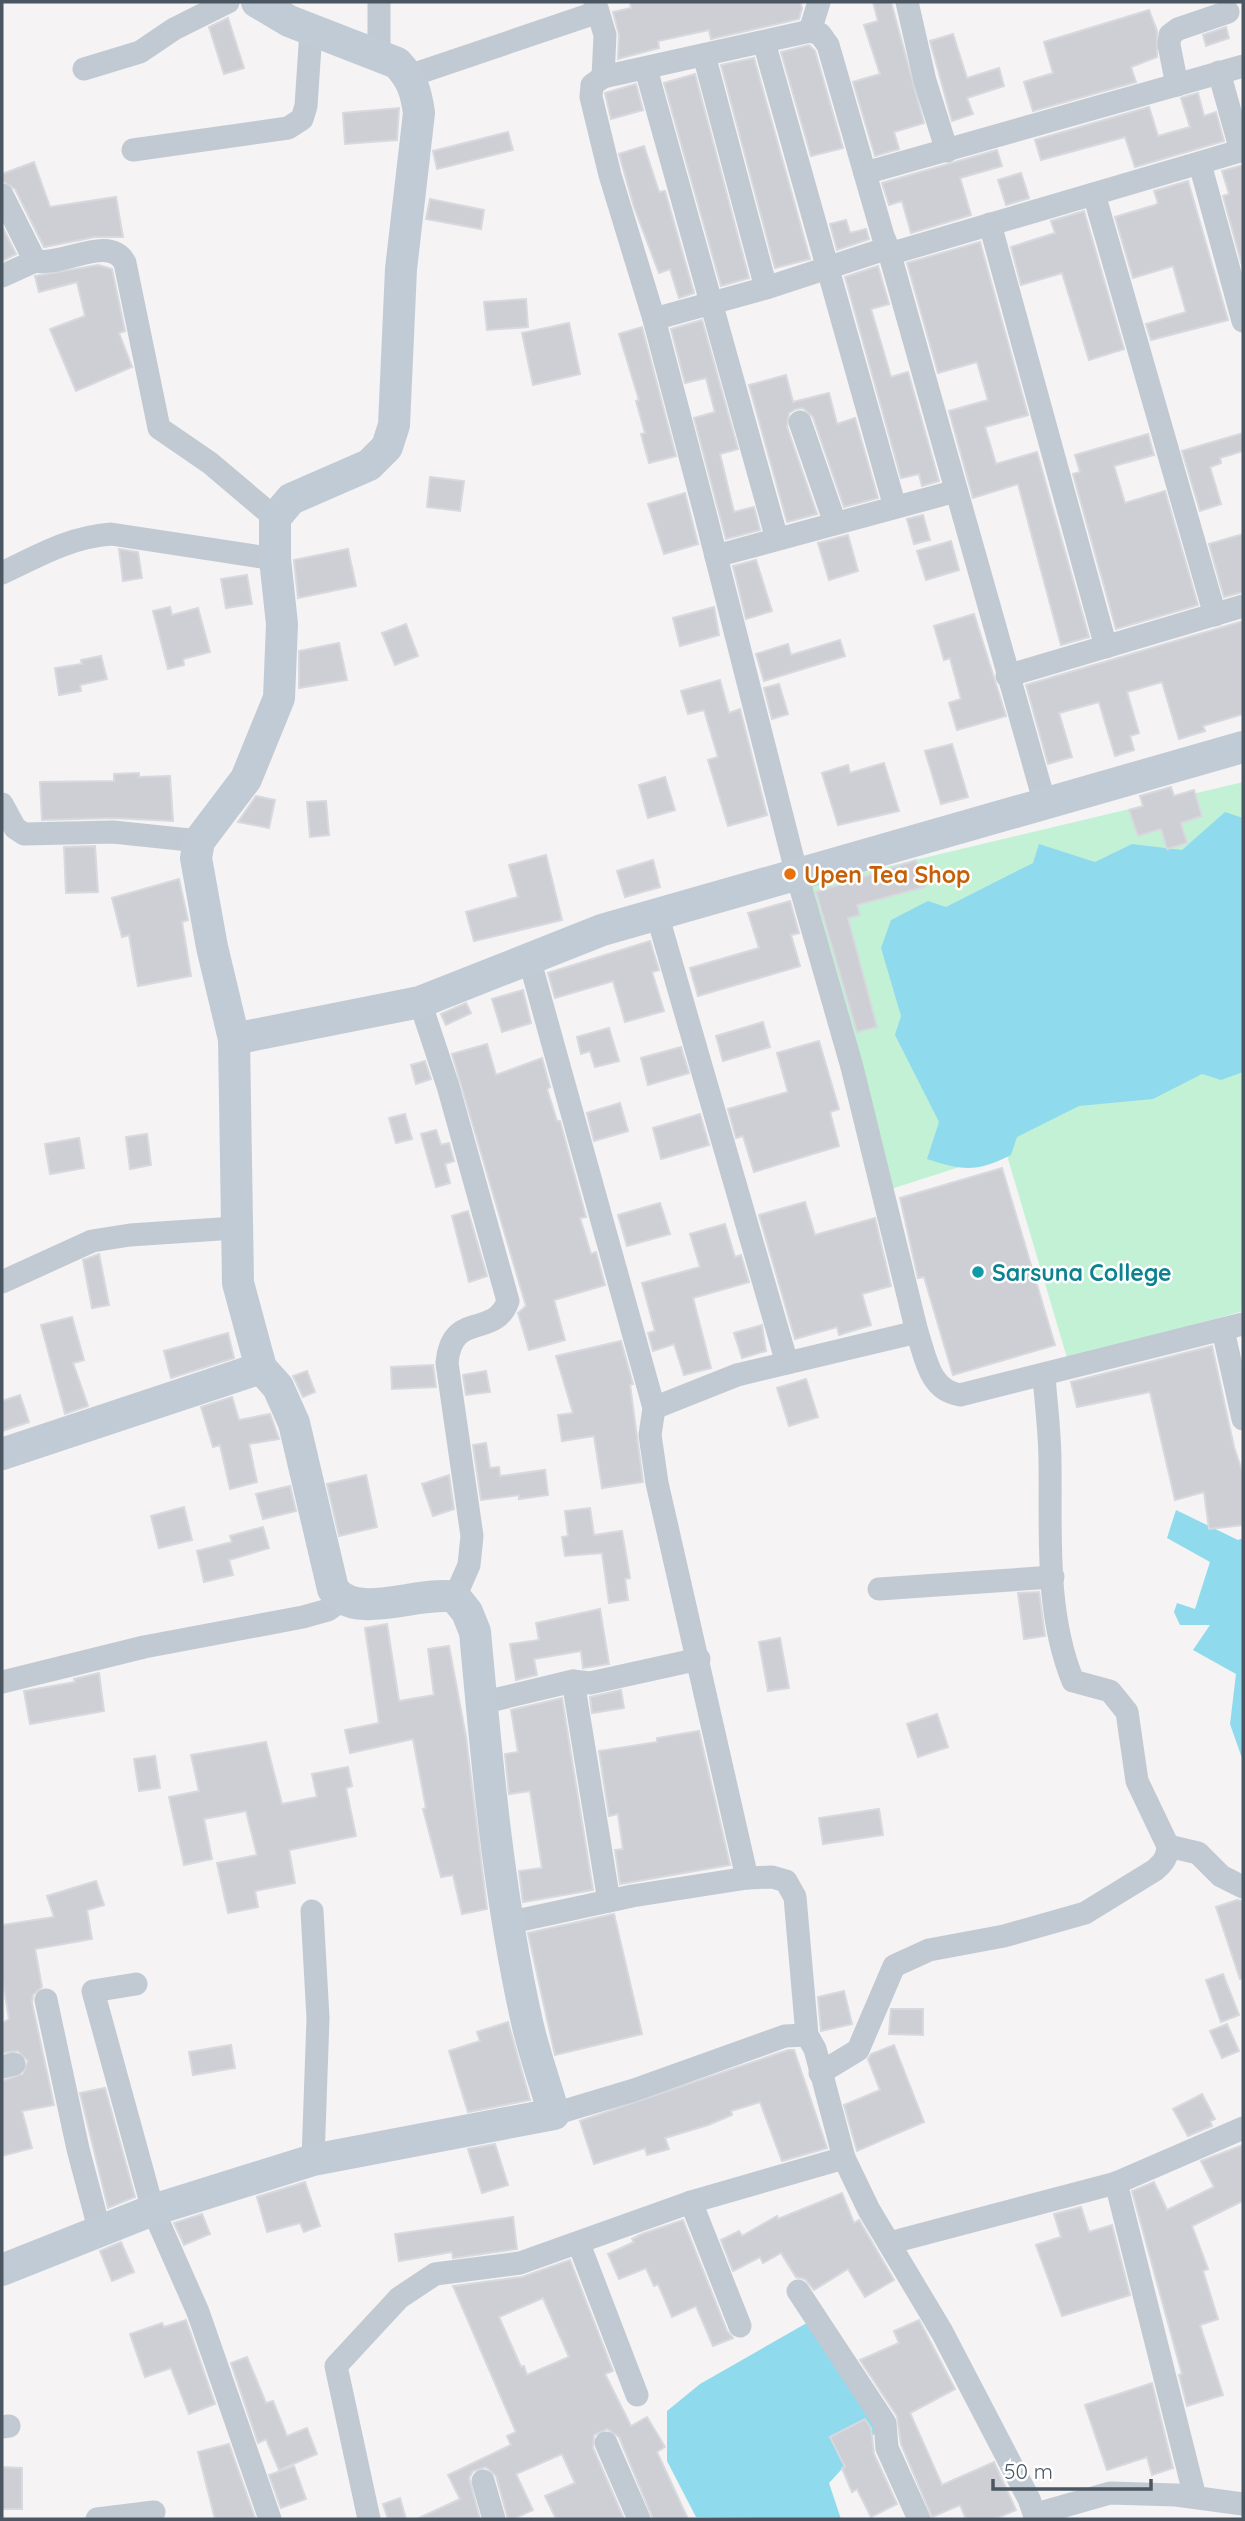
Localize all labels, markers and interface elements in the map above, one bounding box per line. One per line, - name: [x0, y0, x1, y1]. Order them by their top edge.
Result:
- place label: Upen Tea Shop: [804, 860, 971, 889]
- marker: Upen Tea Shop: [782, 866, 798, 882]
- place label: Sarsuna College: [992, 1258, 1172, 1287]
- marker: Sarsuna College: [970, 1264, 986, 1280]
- scale bar: [993, 2448, 1150, 2492]
- text: 50 m: [1004, 2458, 1053, 2484]

